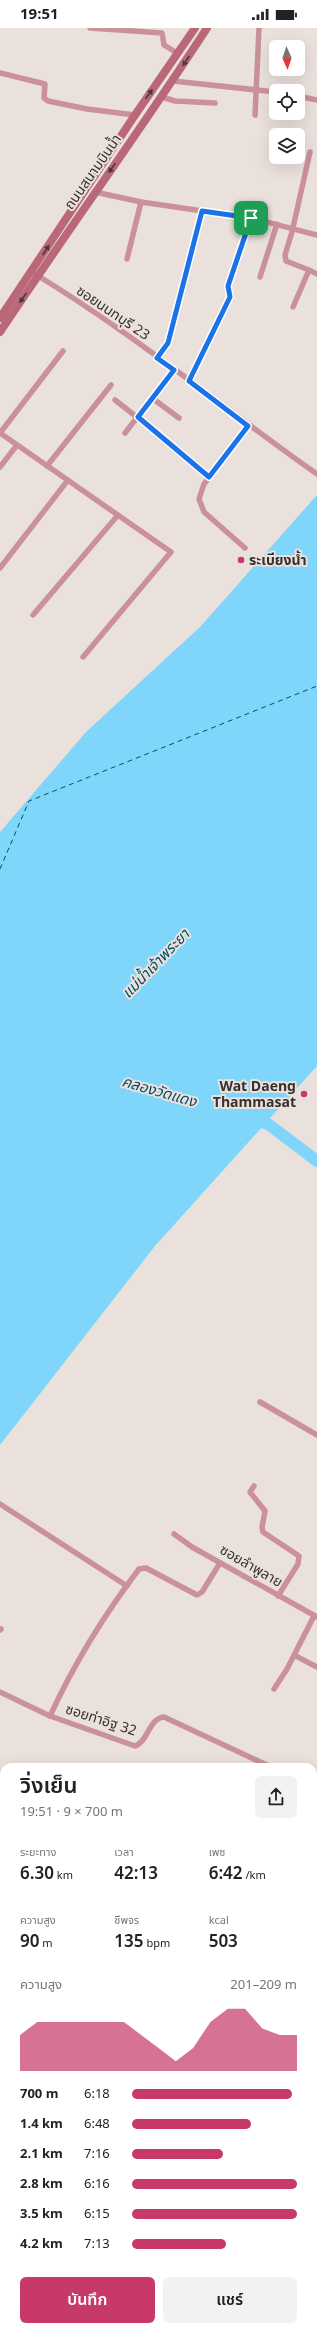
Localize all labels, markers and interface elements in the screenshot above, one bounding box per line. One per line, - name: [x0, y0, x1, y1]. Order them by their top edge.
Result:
- text: 19:51: [20, 3, 59, 26]
- north arrow: [269, 40, 305, 76]
- map controls: [269, 40, 305, 164]
- one-way arrow: [182, 56, 190, 66]
- button: locate: [269, 84, 305, 120]
- one-way arrow: [145, 89, 153, 100]
- button: layers: [269, 128, 305, 164]
- street label: ถนนสนามบินน้ำ: [59, 130, 127, 214]
- one-way arrow: [108, 162, 116, 173]
- pin: [234, 201, 268, 235]
- icon: arrive: [240, 207, 262, 229]
- one-way arrow: [42, 244, 50, 255]
- street label: ซอยนนทบุรี 23: [72, 281, 154, 345]
- one-way arrow: [19, 293, 27, 304]
- place label: ระเบียงน้ำ: [249, 550, 307, 571]
- marker: ระเบียงน้ำ: [236, 555, 246, 565]
- water label: แม่น้ำเจ้าพระยา: [117, 923, 196, 1004]
- water label: คลองวัดแดง: [119, 1070, 200, 1114]
- place label: Wat Daeng Thammasat: [213, 1076, 296, 1113]
- marker: Wat Daeng Thammasat: [299, 1089, 309, 1099]
- street label: ซอยลำพูลาย: [216, 1540, 286, 1592]
- street label: ซอยท่าอิฐ 32: [63, 1699, 139, 1741]
- text: วิ่งเย็น: [20, 1770, 77, 1803]
- button: share: [255, 1776, 297, 1818]
- text: 19:51 · 9 × 700 m: [20, 1802, 123, 1822]
- text: ระยะทาง: [20, 1844, 56, 1861]
- text: เวลา: [114, 1844, 134, 1861]
- text: เพซ: [209, 1844, 225, 1861]
- text: 6.30: [20, 1861, 54, 1887]
- text: 42:13: [114, 1861, 158, 1887]
- text: 6:42: [209, 1861, 243, 1887]
- text: km: [54, 1867, 73, 1884]
- text: /km: [243, 1867, 266, 1884]
- text: ความสูง: [20, 1912, 56, 1929]
- text: ชีพจร: [114, 1912, 139, 1929]
- text: kcal: [209, 1912, 229, 1929]
- text: 90: [20, 1929, 39, 1955]
- text: 135: [114, 1929, 144, 1955]
- text: 503: [209, 1929, 238, 1955]
- text: m: [39, 1935, 53, 1952]
- text: bpm: [144, 1935, 170, 1952]
- text: ความสูง: [20, 1975, 62, 1995]
- text: 201–209 m: [230, 1975, 297, 1995]
- text: 700 m: [20, 2084, 58, 2104]
- text: 6:18: [84, 2084, 110, 2104]
- text: 1.4 km: [20, 2114, 63, 2134]
- text: 6:48: [84, 2114, 110, 2134]
- text: 2.1 km: [20, 2144, 63, 2164]
- text: 7:16: [84, 2144, 110, 2164]
- text: 2.8 km: [20, 2174, 63, 2194]
- text: 6:16: [84, 2174, 110, 2194]
- text: 3.5 km: [20, 2204, 63, 2224]
- text: 6:15: [84, 2204, 110, 2224]
- text: 4.2 km: [20, 2234, 63, 2254]
- text: 7:13: [84, 2234, 110, 2254]
- button: บันทึก: [20, 2277, 155, 2323]
- button: แชร์: [163, 2277, 297, 2323]

